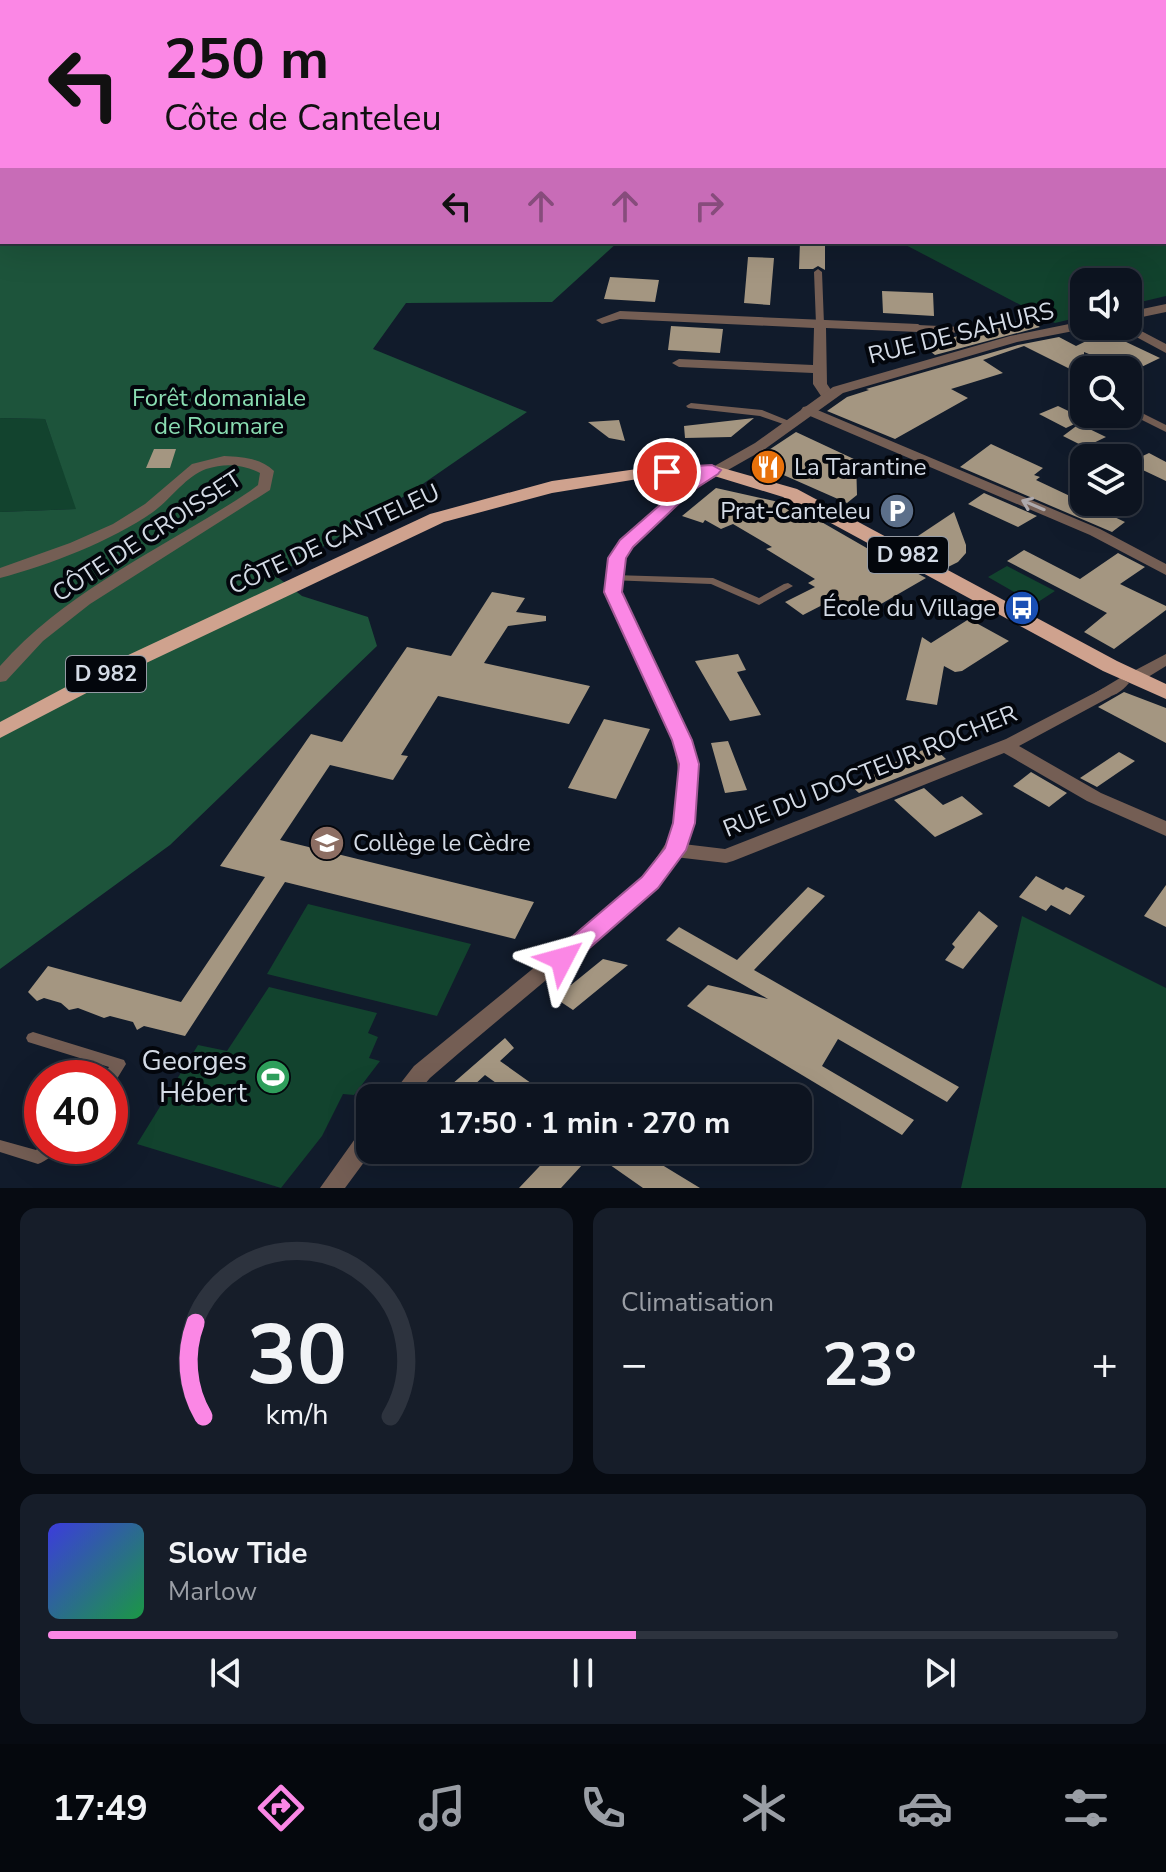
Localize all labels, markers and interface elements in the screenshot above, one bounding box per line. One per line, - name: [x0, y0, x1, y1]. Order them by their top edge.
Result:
- text: 250 m: [164, 21, 329, 98]
- icon: left: [32, 32, 136, 136]
- text: Côte de Canteleu: [164, 94, 442, 143]
- icon: left: [435, 184, 479, 228]
- icon: ahead: [519, 184, 563, 228]
- icon: ahead: [603, 184, 647, 228]
- icon: right: [687, 184, 731, 228]
- map controls: [1070, 268, 1142, 516]
- button: sound: [1070, 268, 1142, 340]
- street label: RUE DE SAHURS: [865, 294, 1057, 372]
- button: search: [1070, 356, 1142, 428]
- park label: Forêt domaniale de Roumare: [132, 382, 306, 442]
- pin: [633, 438, 701, 506]
- button: layers: [1070, 444, 1142, 516]
- restaurant icon: La Tarantine: [749, 448, 787, 486]
- icon: arrive: [645, 450, 689, 494]
- place label: La Tarantine: [794, 451, 926, 483]
- street label: CÔTE DE CROISSET: [46, 462, 248, 609]
- street label: CÔTE DE CANTELEU: [223, 476, 445, 602]
- parking icon: Prat-Canteleu: [878, 492, 916, 530]
- place label: Prat-Canteleu: [720, 495, 871, 527]
- one-way arrow: [1021, 497, 1046, 512]
- road number: D 982: [868, 537, 948, 573]
- bus stop icon: École du Village: [1003, 589, 1041, 627]
- place label: École du Village: [822, 592, 996, 624]
- road number: D 982: [66, 656, 146, 692]
- street label: RUE DU DOCTEUR ROCHER: [718, 697, 1022, 845]
- school or university icon: Collège le Cèdre: [308, 824, 346, 862]
- place label: Collège le Cèdre: [353, 827, 531, 859]
- position arrow: [520, 917, 604, 1001]
- place label: Georges Hébert: [142, 1042, 247, 1112]
- sports icon: Georges Hébert: [254, 1058, 292, 1096]
- speed limit sign: 40: [24, 1060, 128, 1164]
- text: 17:50 · 1 min · 270 m: [438, 1103, 730, 1144]
- text: Climatisation: [621, 1285, 774, 1320]
- text: 30: [247, 1299, 346, 1412]
- text: 23°: [822, 1324, 917, 1406]
- text: −: [621, 1335, 647, 1395]
- text: +: [1092, 1335, 1118, 1395]
- text: km/h: [265, 1395, 328, 1434]
- text: Slow Tide: [168, 1533, 308, 1574]
- text: Marlow: [168, 1574, 257, 1609]
- icon: previous: [204, 1651, 248, 1695]
- icon: pause: [561, 1651, 605, 1695]
- icon: next: [918, 1651, 962, 1695]
- icon: directions: [253, 1780, 309, 1836]
- icon: music: [414, 1780, 470, 1836]
- icon: phone: [575, 1780, 631, 1836]
- icon: climate: [736, 1780, 792, 1836]
- icon: car: [897, 1780, 953, 1836]
- icon: filters: [1058, 1780, 1114, 1836]
- text: 17:49: [52, 1784, 148, 1833]

